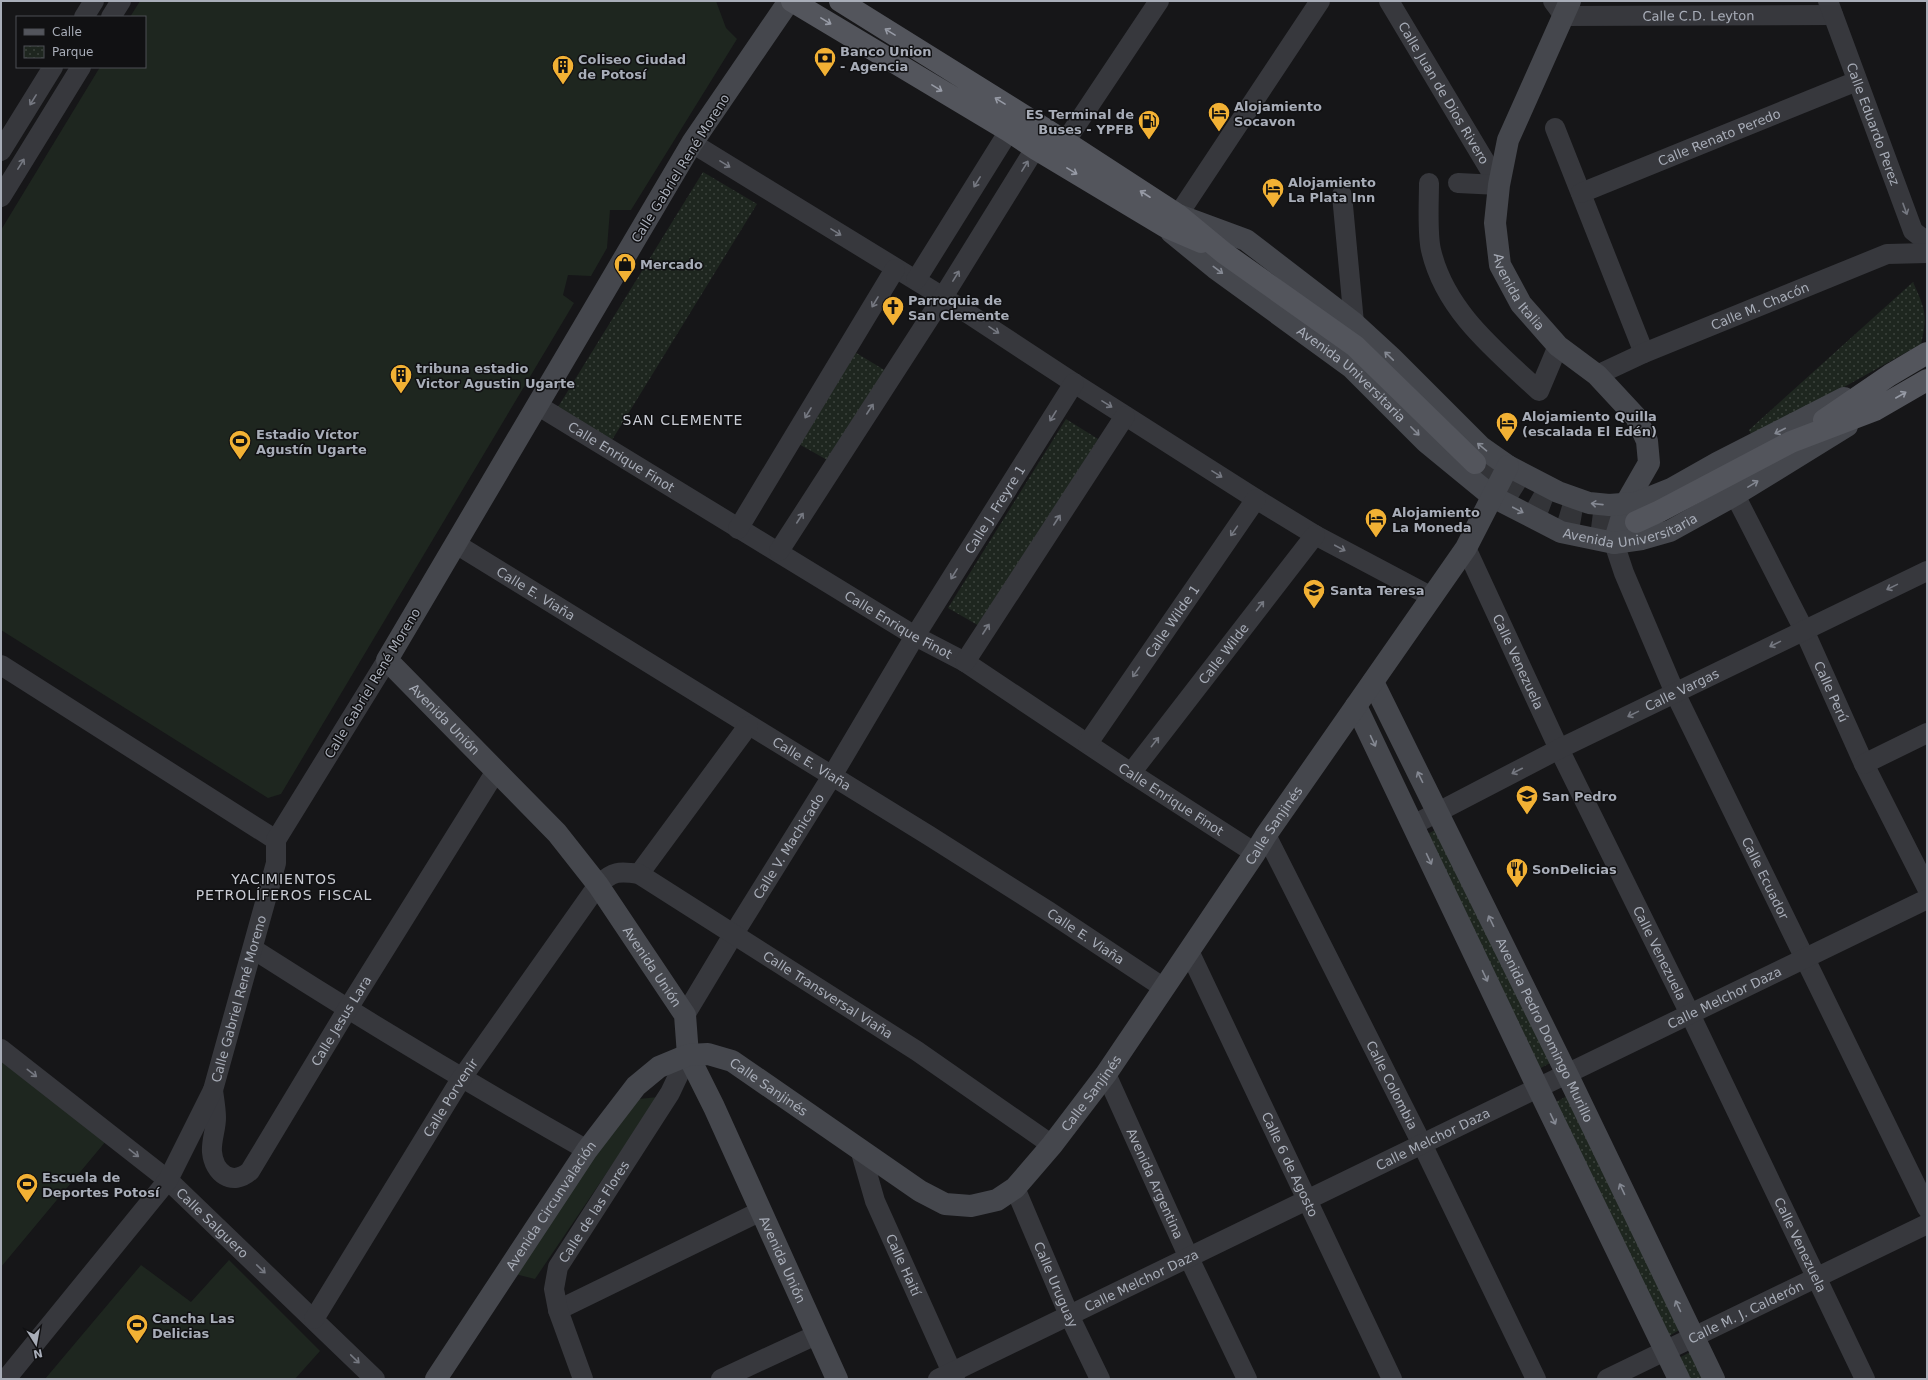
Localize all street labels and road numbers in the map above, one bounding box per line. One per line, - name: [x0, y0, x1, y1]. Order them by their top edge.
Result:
- street label: Calle C.D. Leyton: [1642, 8, 1754, 24]
- street label: Calle Juan de Dios Rivero: [1395, 19, 1492, 167]
- street label: Calle Eduardo Perez: [1843, 61, 1903, 188]
- street label: Calle Gabriel René Moreno: [628, 91, 733, 245]
- street label: Calle Renato Peredo: [1656, 106, 1783, 169]
- street label: Avenida Italia: [1491, 253, 1548, 333]
- street label: Calle M. Chacón: [1709, 280, 1811, 333]
- street label: Avenida Universitaria: [1294, 323, 1409, 425]
- street label: Calle Enrique Finot: [565, 419, 677, 495]
- street label: Calle J. Freyre 1: [962, 463, 1028, 556]
- street label: Avenida Universitaria: [1562, 511, 1700, 551]
- street label: Calle E. Viaña: [494, 564, 578, 624]
- street label: Calle Wilde 1: [1142, 582, 1203, 661]
- street label: Calle Enrique Finot: [842, 588, 955, 662]
- street label: Calle Gabriel René Moreno: [322, 605, 423, 761]
- street label: Calle Venezuela: [1490, 612, 1547, 712]
- street label: Calle Wilde: [1196, 621, 1252, 687]
- street label: Calle Perú: [1811, 659, 1851, 725]
- street label: Calle Vargas: [1643, 666, 1722, 714]
- street label: Avenida Unión: [406, 681, 483, 758]
- street label: Calle E. Viaña: [770, 734, 854, 794]
- street label: Calle Enrique Finot: [1116, 760, 1226, 839]
- street label: Calle Sanjinés: [1242, 783, 1306, 868]
- street label: Calle V. Machicado: [750, 791, 827, 902]
- street label: Calle Ecuador: [1739, 835, 1792, 922]
- street label: Calle Venezuela: [1630, 904, 1689, 1003]
- street label: Calle E. Viaña: [1044, 906, 1127, 968]
- street label: Calle Gabriel René Moreno: [208, 914, 269, 1084]
- street label: Avenida Unión: [620, 924, 684, 1010]
- street label: Avenida Pedro Domingo Murillo: [1493, 935, 1596, 1125]
- street label: Calle Transversal Viaña: [760, 948, 896, 1042]
- street label: Calle Melchor Daza: [1665, 964, 1784, 1032]
- street label: Calle Jesus Lara: [308, 973, 374, 1069]
- street label: Calle Colombia: [1363, 1038, 1420, 1132]
- street label: Calle Sanjinés: [1058, 1052, 1125, 1134]
- street label: Calle Porvenir: [420, 1055, 482, 1140]
- street label: Calle Sanjinés: [727, 1055, 811, 1119]
- street label: Calle Melchor Daza: [1374, 1105, 1492, 1173]
- street label: Calle 6 de Agosto: [1258, 1110, 1321, 1219]
- street label: Avenida Argentina: [1123, 1126, 1186, 1241]
- street label: Avenida Circunvalación: [503, 1138, 599, 1273]
- street label: Calle de las Flores: [556, 1158, 633, 1266]
- street label: Calle Salguero: [173, 1185, 251, 1261]
- street label: Calle Venezuela: [1771, 1195, 1829, 1295]
- street label: Avenida Unión: [756, 1214, 809, 1305]
- street label: Calle Haití: [883, 1232, 924, 1299]
- street label: Calle Uruguay: [1031, 1240, 1081, 1330]
- street label: Calle Melchor Daza: [1082, 1247, 1201, 1315]
- street label: Calle M. J. Calderón: [1686, 1278, 1806, 1347]

